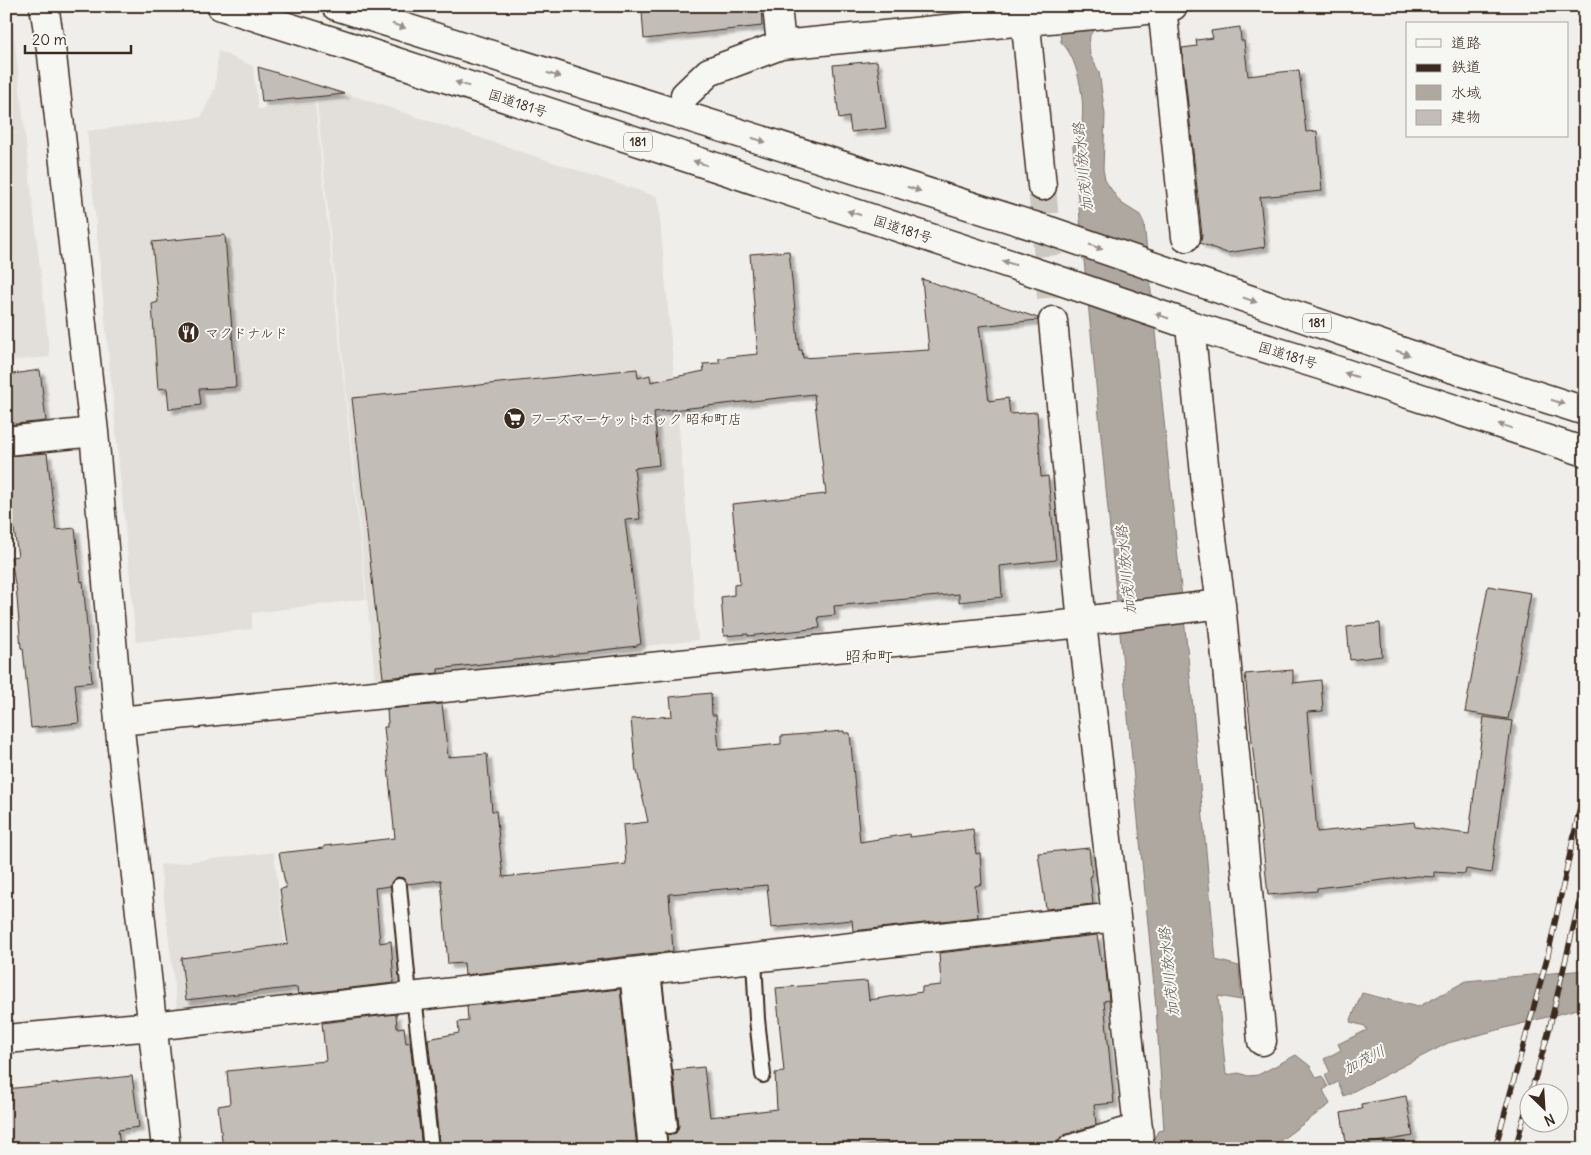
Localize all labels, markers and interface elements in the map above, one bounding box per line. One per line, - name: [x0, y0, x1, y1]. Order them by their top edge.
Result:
- scale bar: [25, 22, 131, 54]
- legend: [1406, 22, 1568, 138]
- one-way arrow: [392, 23, 407, 31]
- text: 20 m: [32, 30, 67, 49]
- text: 道路: [1451, 33, 1481, 52]
- text: 鉄道: [1451, 57, 1481, 76]
- one-way arrow: [547, 72, 562, 80]
- one-way arrow: [455, 80, 470, 88]
- text: 水域: [1451, 83, 1481, 102]
- street label: 国道181号: [486, 85, 550, 121]
- text: 建物: [1451, 107, 1481, 126]
- water label: 加茂川放水路: [1068, 120, 1097, 213]
- road number: 181: [624, 132, 652, 152]
- one-way arrow: [752, 137, 767, 144]
- one-way arrow: [692, 158, 707, 166]
- one-way arrow: [907, 185, 922, 193]
- one-way arrow: [846, 209, 861, 217]
- street label: 国道181号: [871, 211, 935, 247]
- one-way arrow: [1089, 243, 1104, 251]
- one-way arrow: [1001, 259, 1016, 267]
- one-way arrow: [1242, 297, 1257, 304]
- one-way arrow: [1155, 312, 1170, 319]
- road number: 181: [1303, 314, 1331, 332]
- restaurant icon: マクドナルド: [177, 321, 201, 345]
- place label: マクドナルド: [205, 324, 288, 342]
- street label: 国道181号: [1256, 337, 1320, 373]
- one-way arrow: [1396, 350, 1411, 357]
- one-way arrow: [1343, 371, 1358, 379]
- one-way arrow: [1551, 399, 1566, 407]
- supermarket icon: フーズマーケットホック 昭和町店: [502, 407, 526, 431]
- place label: フーズマーケットホック 昭和町店: [530, 410, 742, 428]
- one-way arrow: [1497, 422, 1512, 430]
- water label: 加茂川放水路: [1111, 523, 1140, 616]
- district label: 昭和町: [845, 646, 893, 666]
- water label: 加茂川放水路: [1154, 925, 1183, 1018]
- water label: 加茂川: [1339, 1041, 1388, 1078]
- north arrow: [1518, 1082, 1568, 1132]
- text: N: [1541, 1110, 1558, 1130]

